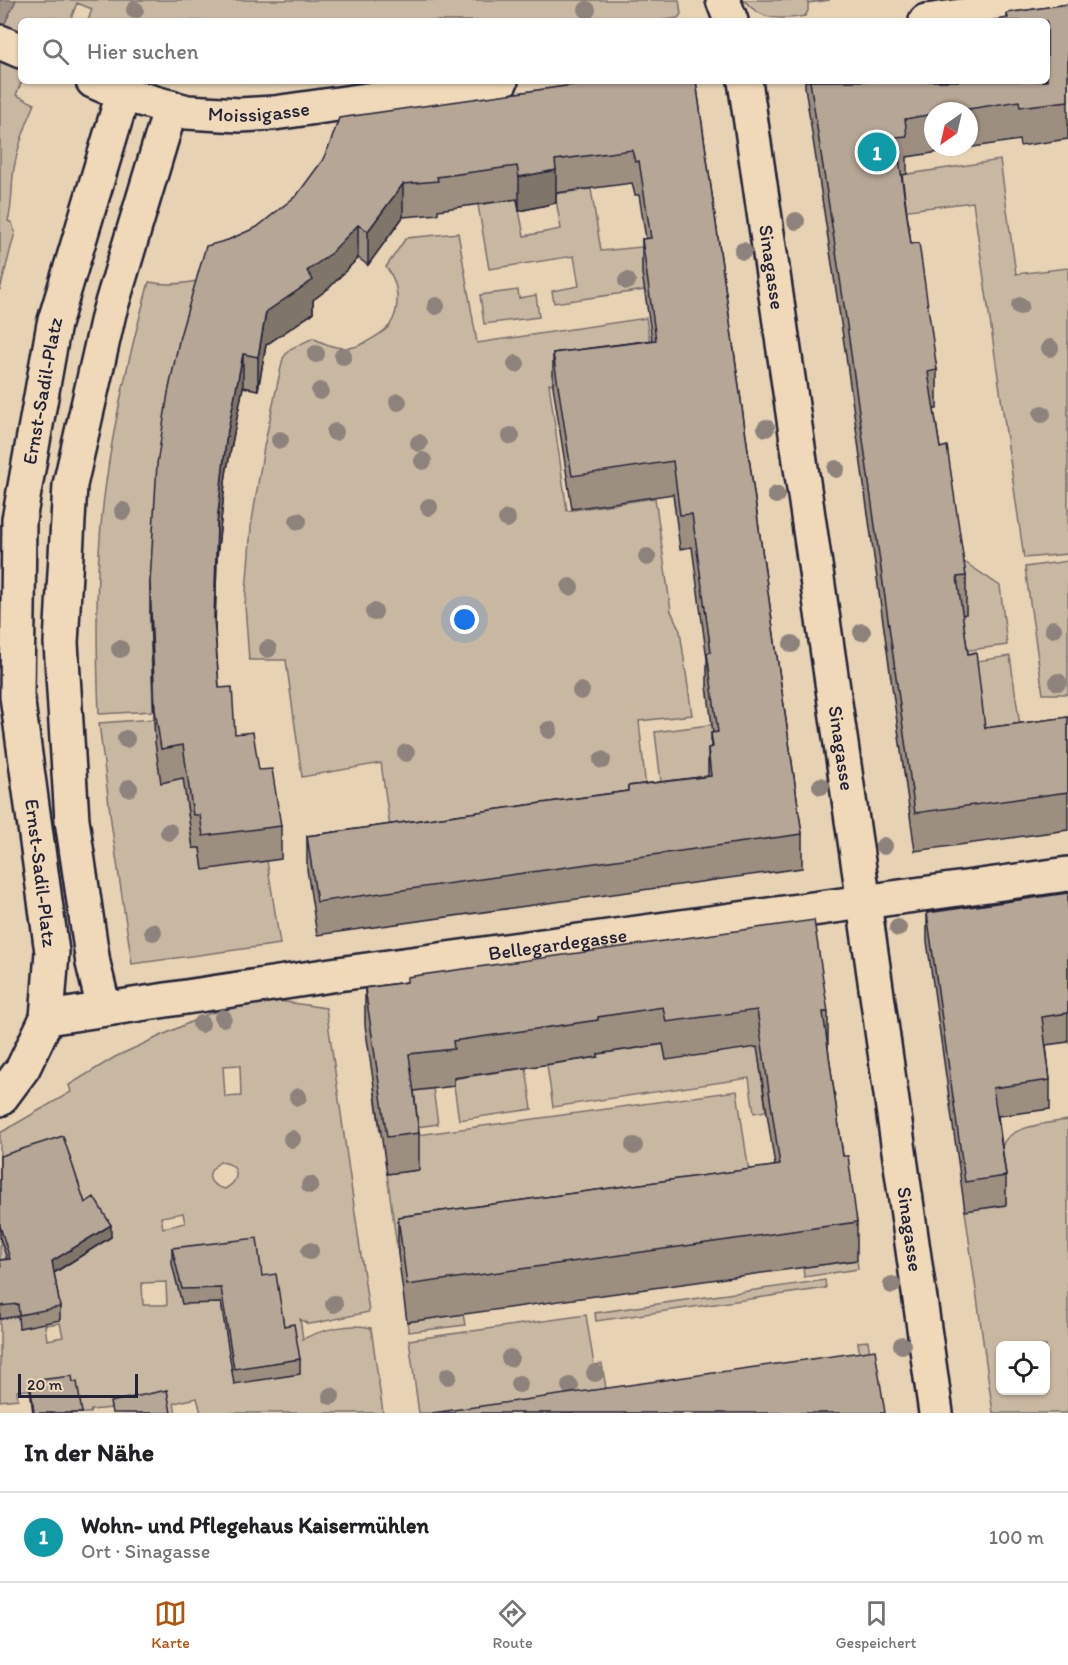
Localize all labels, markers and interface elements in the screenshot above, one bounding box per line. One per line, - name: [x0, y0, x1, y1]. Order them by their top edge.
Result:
- search box: [18, 18, 1050, 84]
- icon: search: [39, 35, 72, 68]
- text: Hier suchen: [87, 38, 198, 65]
- street label: Moissigasse: [207, 96, 311, 127]
- north arrow: [924, 102, 978, 156]
- pin: 1: [858, 130, 896, 174]
- street label: Sinagasse: [754, 223, 790, 311]
- street label: Ernst-Sadil-Platz: [17, 313, 68, 466]
- your location: [450, 605, 479, 634]
- street label: Sinagasse: [824, 704, 860, 792]
- street label: Ernst-Sadil-Platz: [20, 797, 62, 949]
- street label: Bellegardegasse: [487, 923, 628, 965]
- street label: Sinagasse: [892, 1185, 928, 1273]
- map controls: [996, 1341, 1050, 1395]
- button: locate: [996, 1341, 1050, 1395]
- scale bar: [18, 1371, 138, 1398]
- text: 20 m: [27, 1375, 62, 1394]
- text: In der Nähe: [24, 1436, 154, 1468]
- text: Wohn- und Pflegehaus Kaisermühlen: [81, 1512, 429, 1539]
- text: 1: [39, 1525, 48, 1549]
- text: 100 m: [989, 1525, 1044, 1549]
- text: Ort · Sinagasse: [81, 1539, 210, 1563]
- tab: Karte: [151, 1597, 190, 1652]
- tab: Route: [493, 1597, 533, 1652]
- tab: Gespeichert: [835, 1597, 917, 1652]

